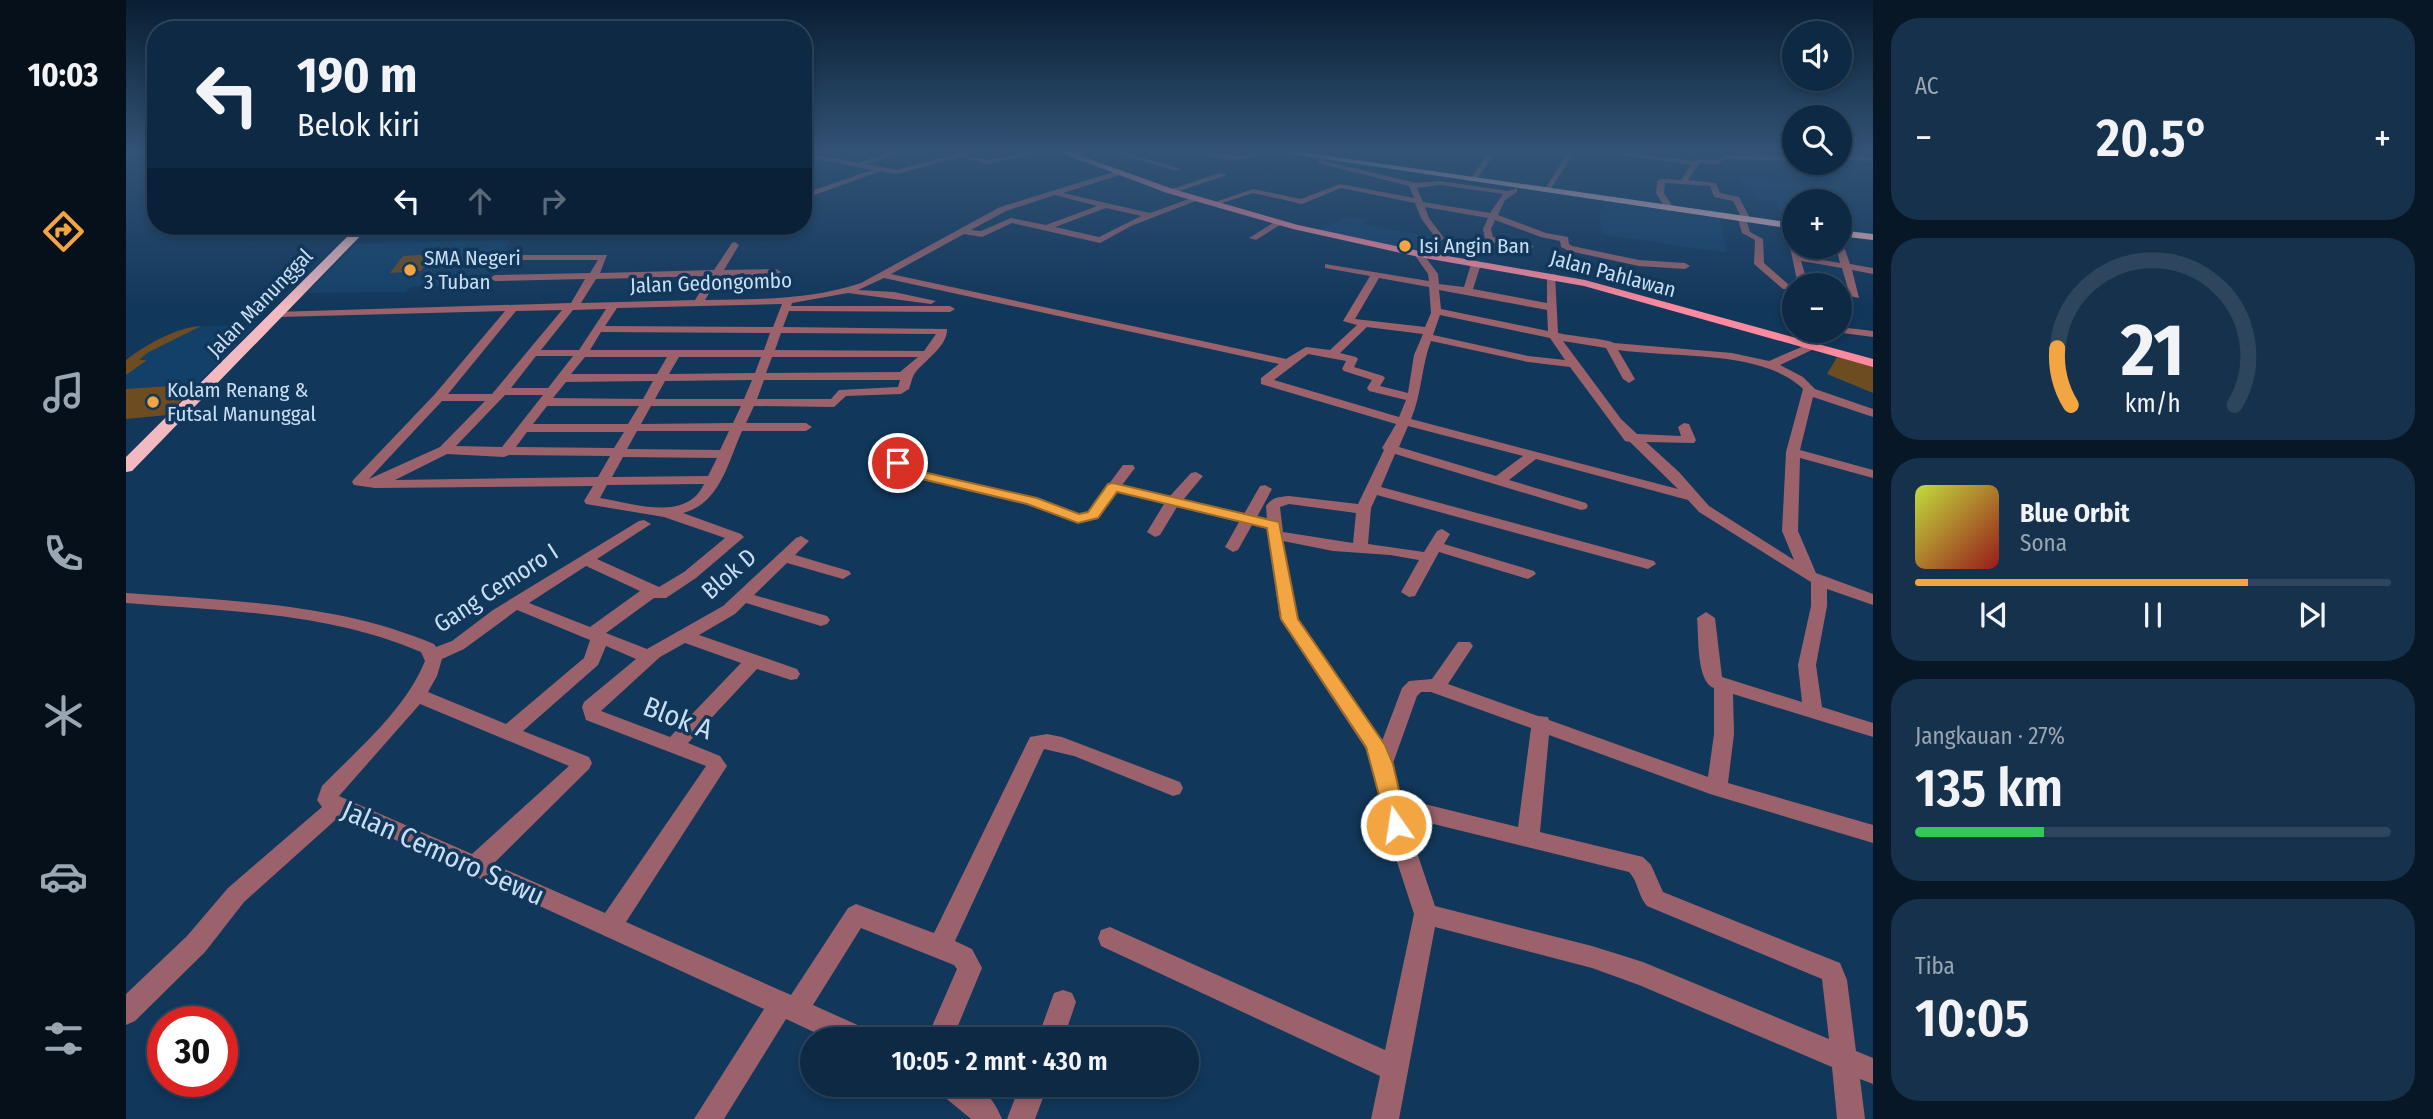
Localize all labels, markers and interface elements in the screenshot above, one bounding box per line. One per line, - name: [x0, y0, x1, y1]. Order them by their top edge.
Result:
- map controls: [1782, 21, 1852, 343]
- button: sound: [1782, 21, 1852, 91]
- text: 190 m: [297, 46, 417, 105]
- icon: left: [182, 49, 273, 140]
- text: 10:03: [28, 56, 98, 94]
- text: AC: [1915, 72, 1939, 100]
- button: search: [1782, 105, 1852, 175]
- text: Belok kiri: [297, 106, 420, 144]
- text: 20.5°: [2096, 107, 2210, 170]
- text: −: [1915, 115, 1932, 161]
- text: +: [2374, 115, 2391, 161]
- icon: left: [388, 182, 426, 220]
- icon: ahead: [461, 182, 499, 220]
- icon: right: [534, 182, 572, 220]
- button: +: [1782, 189, 1852, 259]
- icon: directions: [39, 207, 88, 256]
- place label: Isi Angin Ban: [1419, 233, 1530, 259]
- marker: Isi Angin Ban: [1397, 238, 1413, 254]
- street label: Jalan Manunggal: [202, 243, 319, 363]
- place label: SMA Negeri 3 Tuban: [424, 245, 521, 295]
- street label: Jalan Pahlawan: [1547, 245, 1679, 303]
- marker: SMA Negeri 3 Tuban: [402, 262, 418, 278]
- street label: Jalan Gedongombo: [629, 267, 793, 299]
- button: −: [1782, 273, 1852, 343]
- text: 21: [2120, 308, 2185, 395]
- icon: music: [39, 368, 88, 417]
- place label: Kolam Renang & Futsal Manunggal: [167, 377, 316, 427]
- text: km/h: [2125, 389, 2181, 419]
- marker: Kolam Renang & Futsal Manunggal: [145, 394, 161, 410]
- pin: [868, 433, 928, 493]
- icon: arrive: [879, 444, 917, 482]
- text: Blue Orbit: [2020, 498, 2130, 529]
- icon: phone: [39, 529, 88, 578]
- text: Sona: [2020, 529, 2067, 557]
- street label: Gang Cemoro I: [429, 538, 563, 638]
- street label: Blok D: [696, 543, 762, 605]
- icon: previous: [1975, 596, 2013, 634]
- icon: pause: [2134, 596, 2172, 634]
- icon: next: [2293, 596, 2331, 634]
- street label: Blok A: [639, 690, 718, 746]
- icon: climate: [39, 691, 88, 740]
- text: Jangkauan · 27%: [1915, 722, 2065, 750]
- text: 135 km: [1915, 757, 2063, 820]
- position arrow: [1359, 788, 1433, 862]
- street label: Jalan Cemoro Sewu: [337, 794, 549, 912]
- icon: car: [39, 852, 88, 901]
- text: Tiba: [1915, 952, 1955, 980]
- text: 10:05: [1915, 987, 2030, 1050]
- speed limit sign: 30: [147, 1006, 238, 1097]
- icon: filters: [39, 1014, 88, 1063]
- text: 10:05 · 2 mnt · 430 m: [891, 1046, 1108, 1077]

